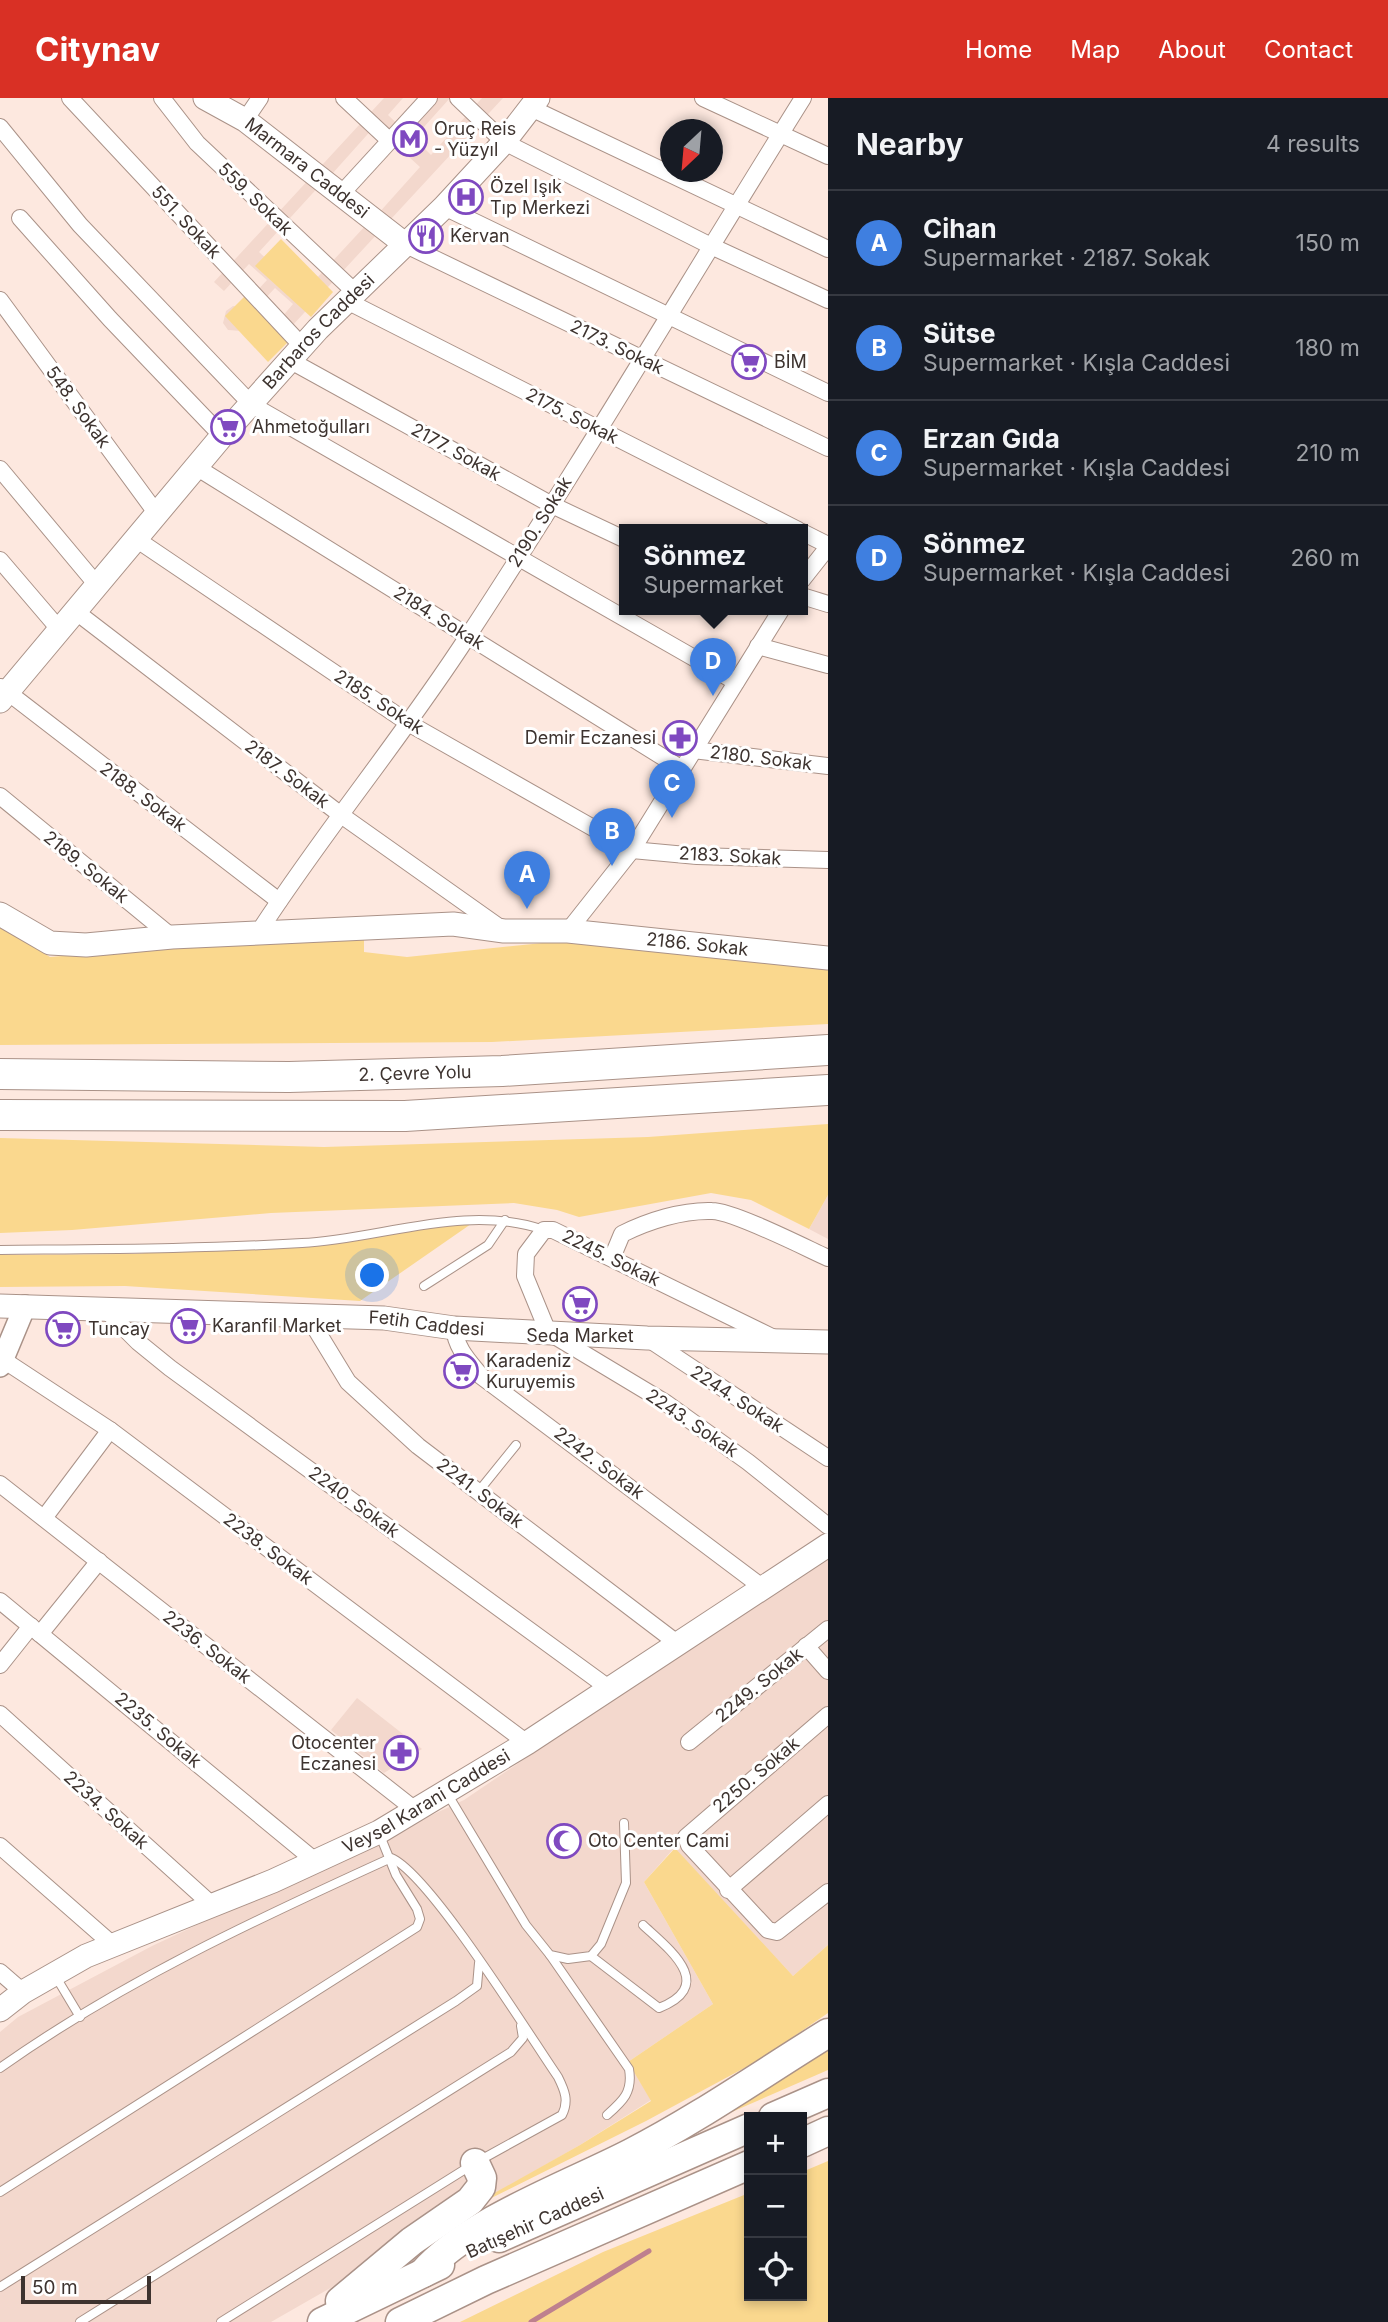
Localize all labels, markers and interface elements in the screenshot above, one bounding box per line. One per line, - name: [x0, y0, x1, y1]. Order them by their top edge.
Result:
- text: Citynav: [35, 29, 160, 69]
- text: Home: [965, 35, 1032, 64]
- text: Map: [1070, 35, 1120, 64]
- text: About: [1158, 35, 1226, 64]
- text: Contact: [1264, 35, 1353, 64]
- street label: Marmara Caddesi: [241, 113, 373, 222]
- place label: Oruç Reis - Yüzyıl: [434, 118, 516, 160]
- north arrow: [660, 119, 723, 182]
- metro station icon: Oruç Reis - Yüzyıl: [391, 120, 429, 158]
- text: Nearby: [856, 126, 964, 162]
- text: 4 results: [1266, 130, 1360, 158]
- street label: 559. Sokak: [214, 158, 297, 239]
- place label: Özel Işık Tıp Merkezi: [490, 175, 590, 218]
- hospital icon: Özel Işık Tıp Merkezi: [447, 178, 485, 216]
- street label: 551. Sokak: [147, 181, 225, 262]
- text: Cihan: [923, 213, 997, 244]
- restaurant icon: Kervan: [407, 217, 445, 255]
- place label: Kervan: [450, 225, 510, 246]
- text: A: [870, 229, 888, 257]
- text: 150 m: [1296, 229, 1360, 257]
- text: Supermarket · 2187. Sokak: [923, 244, 1210, 272]
- street label: Barbaros Caddesi: [258, 269, 378, 393]
- street label: 2173. Sokak: [567, 315, 667, 378]
- text: Sütse: [923, 318, 996, 349]
- text: B: [871, 334, 887, 362]
- text: 180 m: [1295, 334, 1360, 362]
- supermarket icon: BİM: [730, 343, 768, 381]
- text: Supermarket · Kışla Caddesi: [923, 349, 1230, 377]
- place label: BİM: [774, 350, 807, 372]
- street label: 548. Sokak: [42, 362, 115, 452]
- street label: 2175. Sokak: [522, 383, 622, 448]
- supermarket icon: Ahmetoğulları: [209, 408, 247, 446]
- place label: Ahmetoğulları: [252, 416, 370, 437]
- street label: 2177. Sokak: [408, 418, 505, 485]
- text: Erzan Gıda: [923, 423, 1060, 454]
- text: C: [870, 439, 888, 467]
- text: 210 m: [1295, 439, 1360, 467]
- text: Supermarket · Kışla Caddesi: [923, 454, 1230, 482]
- street label: 2190. Sokak: [503, 472, 576, 571]
- popup: [619, 524, 808, 615]
- text: Sönmez: [923, 528, 1026, 559]
- text: Sönmez: [644, 540, 746, 571]
- text: D: [871, 544, 887, 572]
- text: 260 m: [1291, 544, 1360, 572]
- text: Supermarket · Kışla Caddesi: [923, 559, 1230, 587]
- text: Supermarket: [644, 571, 784, 599]
- street label: 2184. Sokak: [390, 581, 489, 654]
- pin: D: [690, 638, 736, 696]
- street label: 2185. Sokak: [331, 665, 428, 738]
- pharmacy icon: Demir Eczanesi: [661, 719, 699, 757]
- place label: Demir Eczanesi: [525, 727, 656, 748]
- street label: 2187. Sokak: [241, 735, 334, 812]
- street label: 2180. Sokak: [709, 741, 813, 774]
- street label: 2188. Sokak: [96, 757, 191, 836]
- pin: C: [649, 760, 695, 818]
- pin: B: [589, 808, 635, 866]
- street label: 2189. Sokak: [40, 826, 133, 907]
- street label: 2183. Sokak: [678, 842, 782, 869]
- pin: A: [504, 851, 550, 909]
- street label: 2186. Sokak: [645, 928, 750, 960]
- street label: 2. Çevre Yolu: [358, 1061, 472, 1085]
- street label: 2245. Sokak: [559, 1225, 664, 1290]
- your location: [355, 1258, 389, 1292]
- supermarket icon: Seda Market: [561, 1285, 599, 1323]
- supermarket icon: Karanfil Market: [169, 1307, 207, 1345]
- street label: Fetih Caddesi: [368, 1307, 485, 1340]
- supermarket icon: Tuncay: [44, 1310, 82, 1348]
- place label: Karanfil Market: [212, 1315, 342, 1336]
- place label: Tuncay: [88, 1318, 150, 1339]
- place label: Seda Market: [526, 1325, 634, 1346]
- place label: Karadeniz Kuruyemis: [486, 1350, 575, 1392]
- supermarket icon: Karadeniz Kuruyemis: [442, 1352, 480, 1390]
- street label: 2244. Sokak: [687, 1361, 788, 1437]
- street label: 2243. Sokak: [642, 1384, 742, 1461]
- street label: 2242. Sokak: [550, 1422, 648, 1503]
- street label: 2241. Sokak: [433, 1453, 528, 1532]
- street label: 2240. Sokak: [305, 1462, 404, 1542]
- street label: 2238. Sokak: [220, 1508, 317, 1589]
- street label: 2236. Sokak: [159, 1606, 256, 1688]
- street label: 2249. Sokak: [711, 1643, 807, 1726]
- street label: 2235. Sokak: [111, 1688, 206, 1772]
- place label: Otocenter Eczanesi: [291, 1732, 376, 1774]
- street label: 2250. Sokak: [708, 1732, 803, 1817]
- pharmacy icon: Otocenter Eczanesi: [382, 1734, 420, 1772]
- street label: Veysel Karani Caddesi: [339, 1745, 514, 1857]
- street label: 2234. Sokak: [60, 1766, 153, 1853]
- mosque icon: Oto Center Cami: [545, 1822, 583, 1860]
- place label: Oto Center Cami: [588, 1830, 729, 1851]
- map controls: [744, 2112, 807, 2301]
- button: +: [744, 2112, 807, 2175]
- button: −: [744, 2175, 807, 2238]
- street label: Batışehir Caddesi: [463, 2183, 607, 2262]
- button: locate: [744, 2238, 807, 2301]
- scale bar: [21, 2273, 150, 2305]
- text: 50 m: [32, 2276, 78, 2299]

